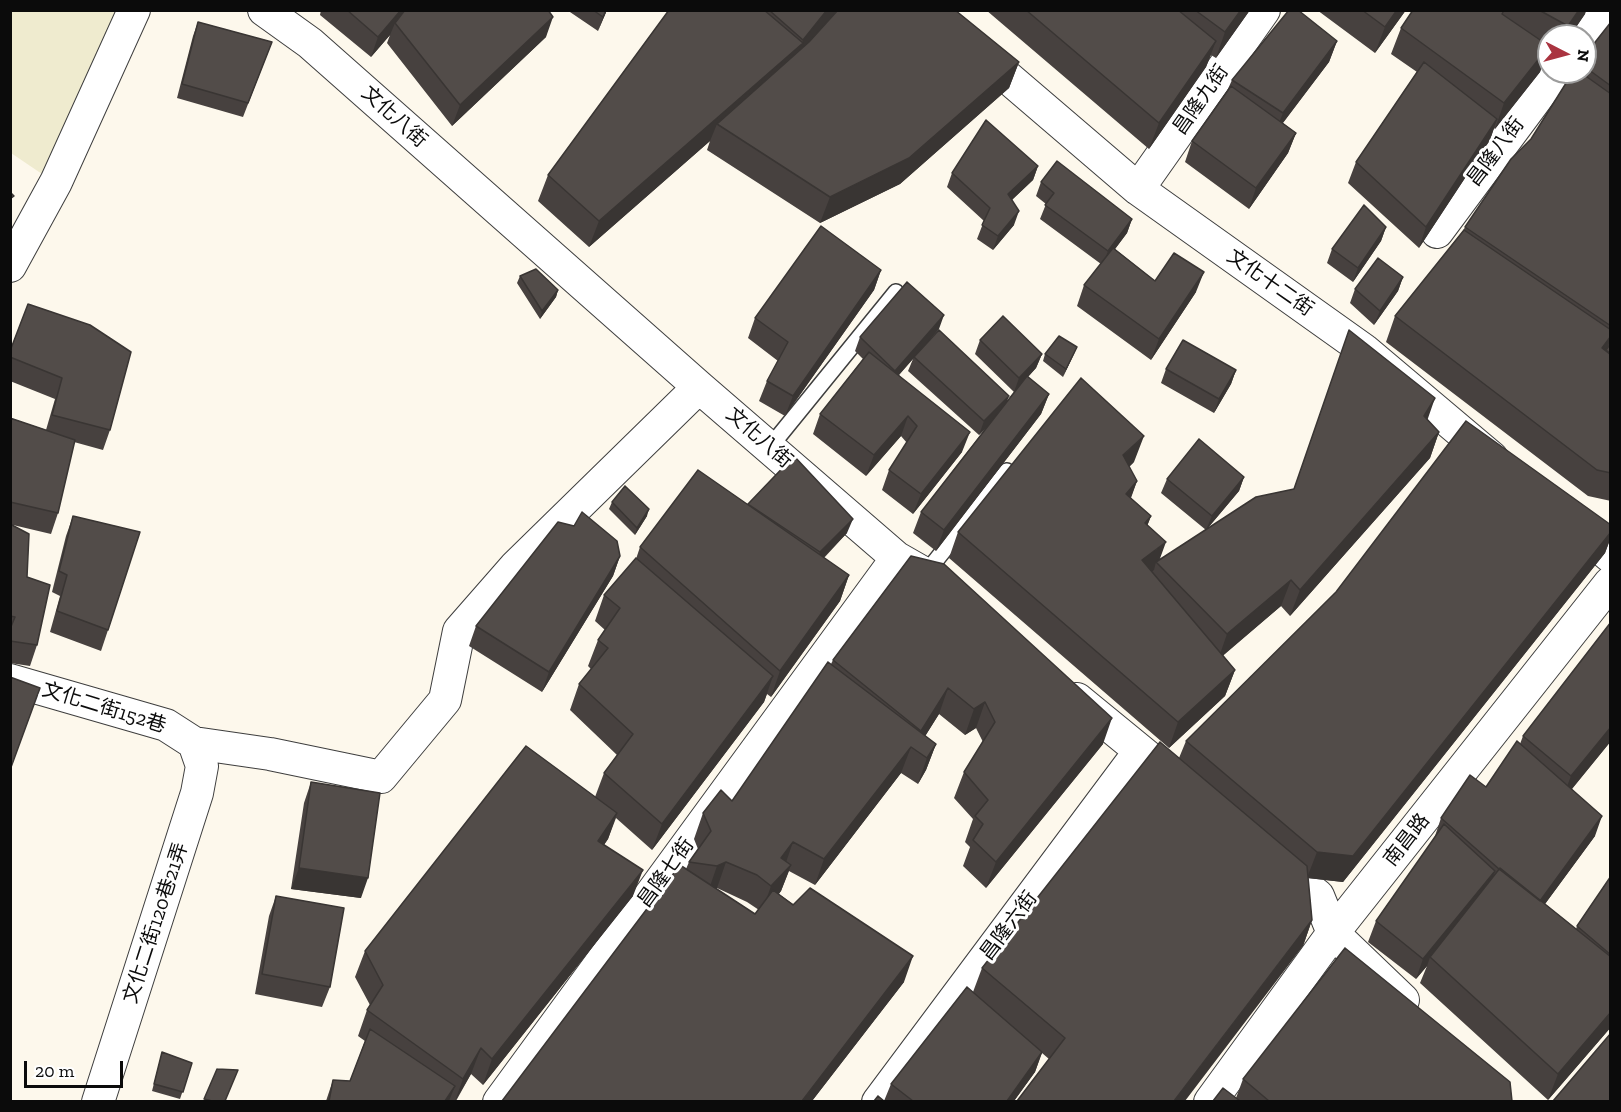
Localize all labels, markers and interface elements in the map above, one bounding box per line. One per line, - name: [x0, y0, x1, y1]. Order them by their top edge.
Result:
- north arrow: [1537, 24, 1597, 84]
- text: N: [1573, 49, 1593, 63]
- street label: 昌隆九街: [1168, 60, 1234, 140]
- street label: 文化八街: [356, 81, 432, 153]
- street label: 昌隆八街: [1462, 113, 1530, 191]
- street label: 文化十二街: [1222, 244, 1318, 322]
- street label: 文化八街: [721, 403, 797, 473]
- street label: 文化二街152巷: [39, 678, 169, 738]
- street label: 南昌路: [1379, 809, 1435, 871]
- street label: 昌隆七街: [633, 834, 699, 912]
- street label: 文化二街120巷21弄: [119, 840, 193, 1006]
- street label: 昌隆六街: [975, 887, 1043, 965]
- scale bar: [27, 1049, 126, 1087]
- text: 20 m: [35, 1060, 74, 1082]

